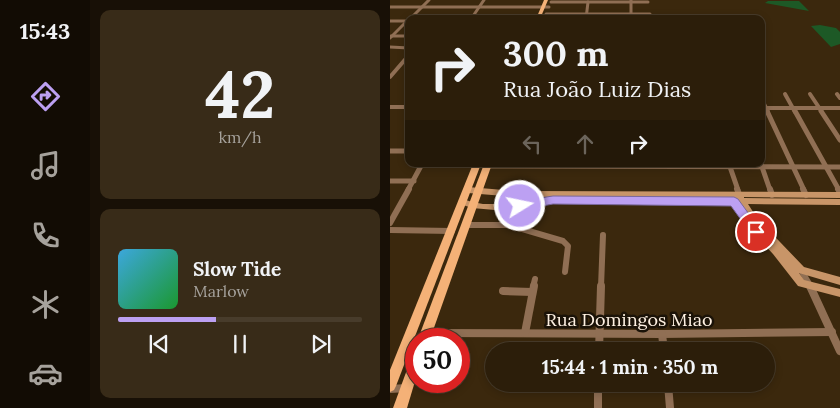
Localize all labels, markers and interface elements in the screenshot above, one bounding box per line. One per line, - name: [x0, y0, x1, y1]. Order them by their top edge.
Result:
- text: 15:43: [20, 17, 70, 45]
- text: 300 m: [503, 31, 609, 76]
- icon: right: [420, 35, 485, 100]
- text: 42: [205, 53, 275, 136]
- text: Rua João Luiz Dias: [503, 75, 691, 103]
- icon: directions: [28, 79, 63, 114]
- text: km/h: [218, 127, 262, 147]
- icon: left: [518, 130, 546, 158]
- icon: ahead: [571, 130, 599, 158]
- icon: right: [624, 130, 652, 158]
- icon: music: [28, 148, 63, 183]
- position arrow: [493, 179, 545, 231]
- pin: [735, 211, 777, 253]
- icon: phone: [28, 218, 63, 253]
- icon: arrive: [742, 218, 770, 246]
- text: Slow Tide: [193, 257, 281, 281]
- text: Marlow: [193, 281, 249, 301]
- icon: climate: [28, 287, 63, 322]
- street label: Rua Domingos Miao: [546, 308, 712, 331]
- speed limit sign: 50: [405, 328, 470, 393]
- icon: previous: [145, 330, 173, 358]
- icon: pause: [226, 330, 254, 358]
- icon: next: [307, 330, 335, 358]
- text: 15:44 · 1 min · 350 m: [542, 355, 718, 379]
- icon: car: [28, 356, 63, 391]

